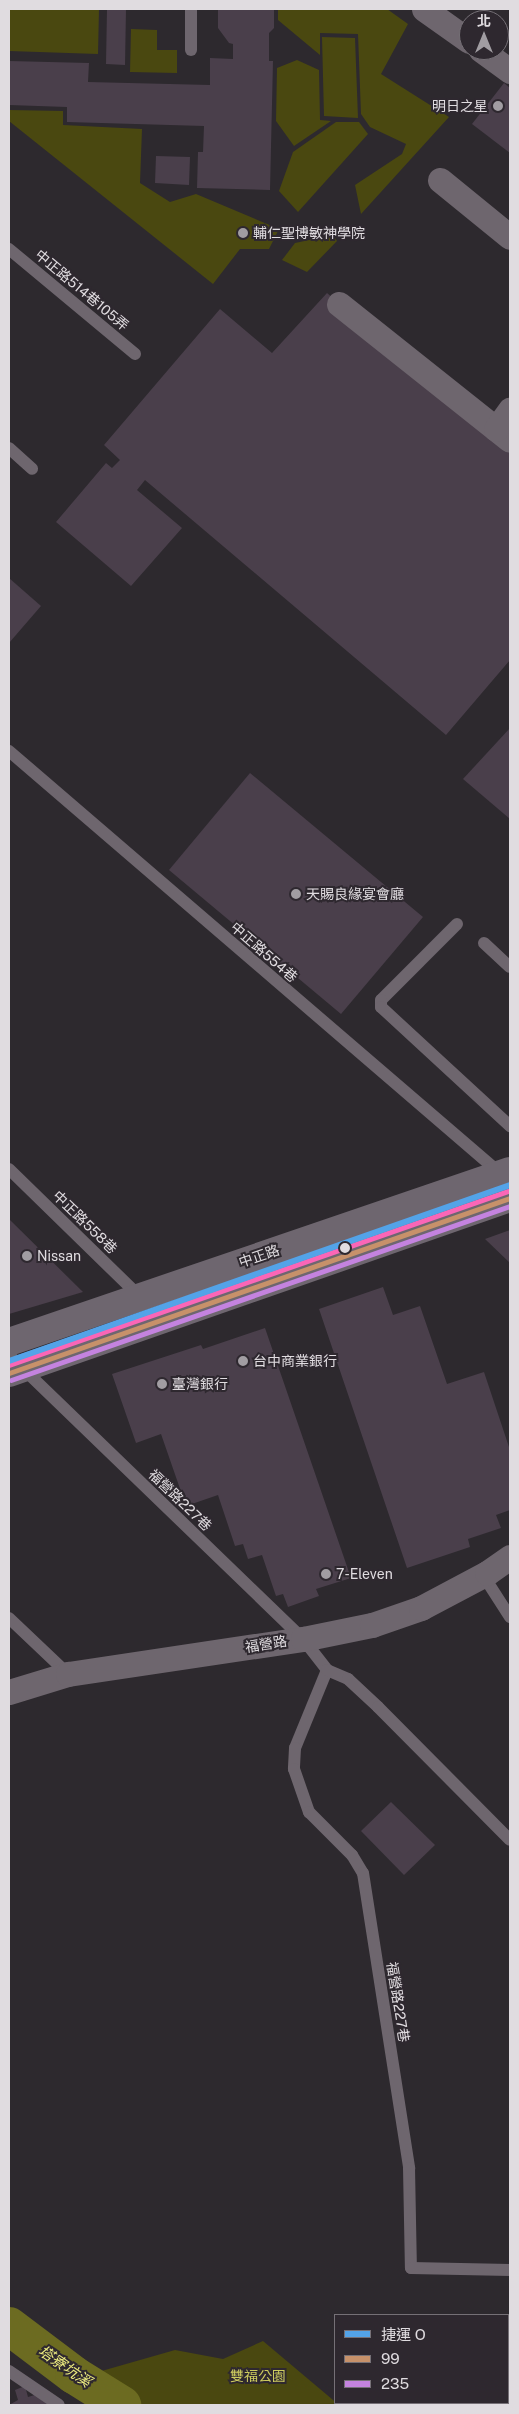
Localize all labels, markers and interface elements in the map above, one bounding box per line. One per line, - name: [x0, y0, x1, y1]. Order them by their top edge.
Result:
- north arrow: [459, 10, 509, 60]
- text: 北: [477, 13, 491, 29]
- place label: 明日之星: [432, 98, 488, 114]
- marker: 明日之星: [492, 100, 504, 112]
- place label: 輔仁聖博敏神學院: [253, 225, 365, 241]
- marker: 輔仁聖博敏神學院: [237, 227, 249, 239]
- street label: 中正路514巷105弄: [32, 246, 132, 334]
- place label: 天賜良緣宴會廳: [306, 886, 404, 902]
- marker: 天賜良緣宴會廳: [290, 888, 302, 900]
- street label: 中正路554巷: [227, 919, 301, 985]
- street label: 中正路558巷: [49, 1187, 121, 1257]
- street label: 中正路: [236, 1241, 282, 1271]
- unlabelled marker: [340, 1243, 350, 1253]
- place label: Nissan: [37, 1248, 81, 1264]
- marker: Nissan: [21, 1250, 33, 1262]
- place label: 台中商業銀行: [253, 1353, 337, 1369]
- marker: 台中商業銀行: [237, 1355, 249, 1367]
- place label: 臺灣銀行: [172, 1376, 228, 1392]
- marker: 臺灣銀行: [156, 1378, 168, 1390]
- street label: 福營路227巷: [145, 1466, 215, 1534]
- place label: 7-Eleven: [336, 1566, 393, 1582]
- marker: 7-Eleven: [320, 1568, 332, 1580]
- street label: 福營路: [244, 1632, 288, 1656]
- street label: 福營路227巷: [383, 1961, 413, 2043]
- legend: [334, 2314, 509, 2404]
- text: 捷運 O: [381, 2326, 426, 2343]
- water label: 塔寮坑溪: [35, 2341, 95, 2391]
- text: 99: [381, 2350, 400, 2367]
- park label: 雙福公園: [230, 2368, 286, 2384]
- text: 235: [381, 2375, 409, 2392]

